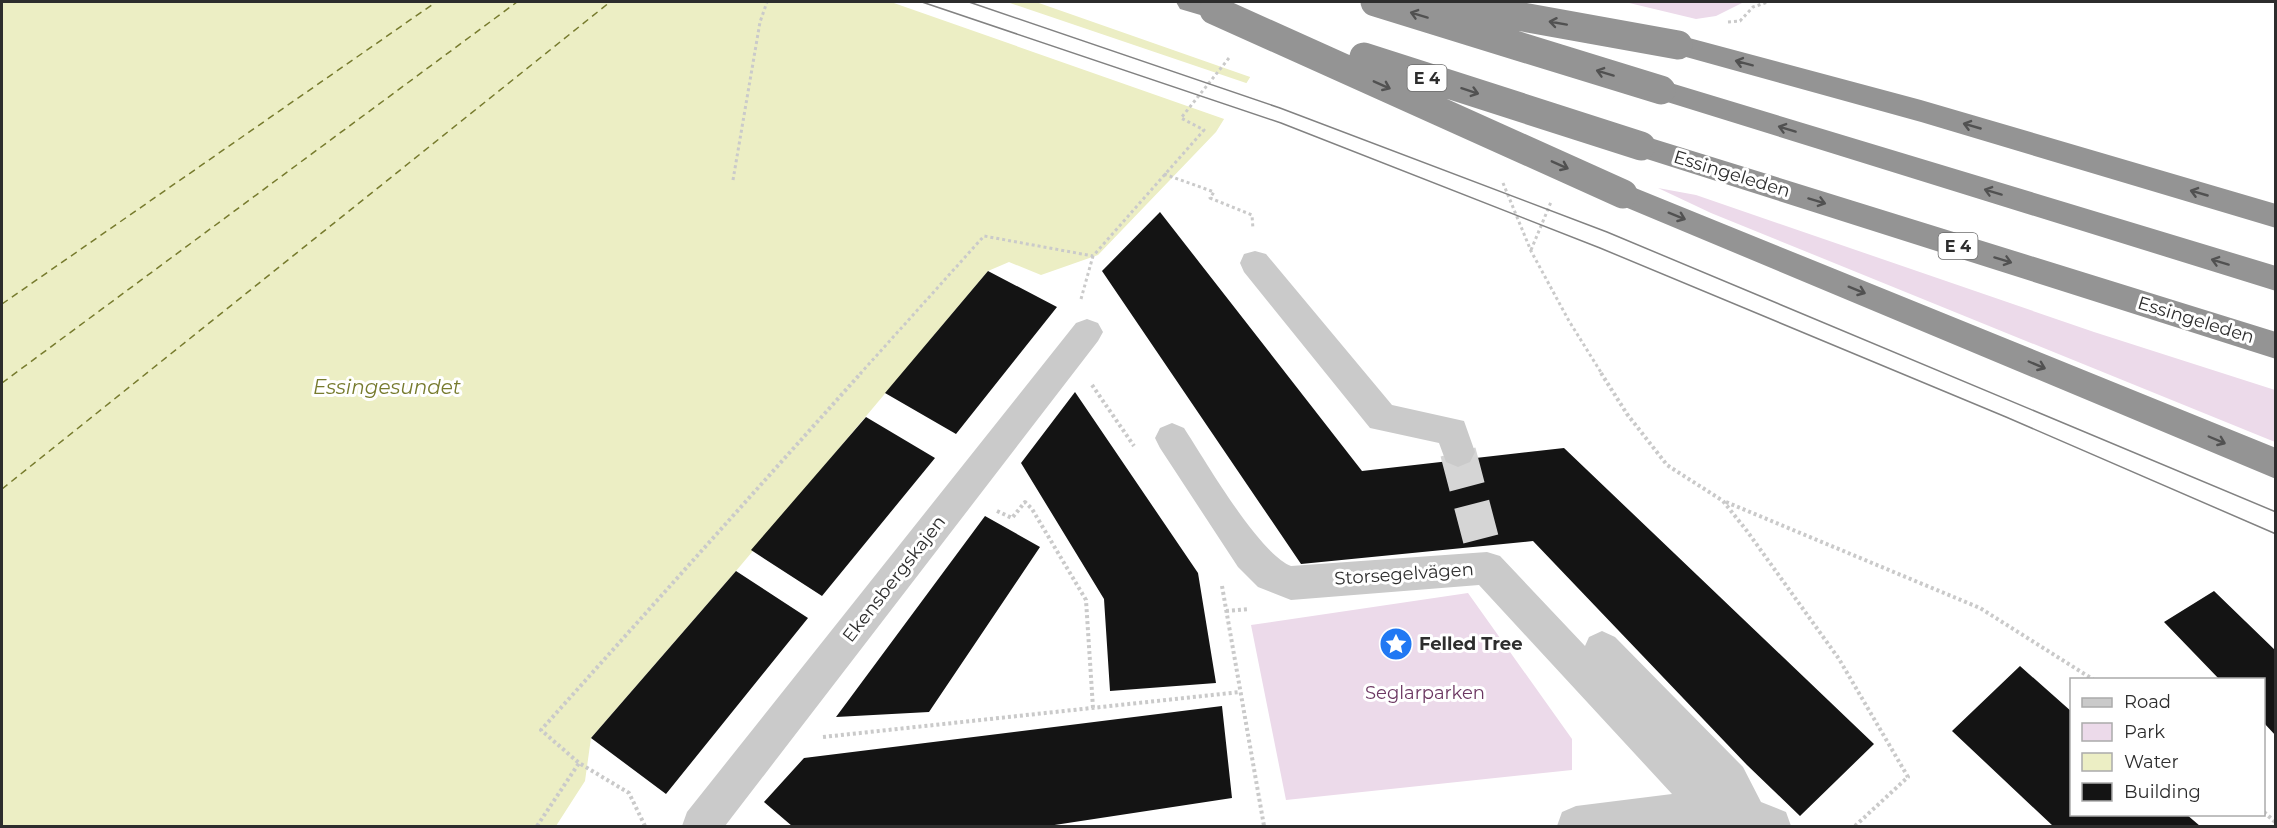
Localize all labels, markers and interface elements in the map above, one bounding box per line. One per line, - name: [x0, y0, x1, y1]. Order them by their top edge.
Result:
- one-way arrow: [1410, 9, 1429, 20]
- one-way arrow: [1549, 17, 1569, 28]
- one-way arrow: [1734, 57, 1753, 68]
- road number: E 4: [1408, 65, 1446, 91]
- one-way arrow: [1596, 67, 1615, 78]
- one-way arrow: [1373, 80, 1391, 92]
- one-way arrow: [1460, 86, 1479, 97]
- one-way arrow: [1963, 120, 1982, 131]
- one-way arrow: [1778, 123, 1797, 134]
- street label: Essingeleden: [1671, 146, 1793, 202]
- one-way arrow: [1550, 160, 1568, 172]
- one-way arrow: [1984, 186, 2003, 197]
- one-way arrow: [2190, 187, 2209, 198]
- one-way arrow: [1807, 196, 1826, 207]
- one-way arrow: [1667, 211, 1686, 222]
- road number: E 4: [1938, 233, 1978, 259]
- one-way arrow: [1993, 255, 2012, 266]
- one-way arrow: [2211, 256, 2230, 267]
- one-way arrow: [1847, 285, 1866, 296]
- street label: Essingeleden: [2135, 292, 2257, 348]
- one-way arrow: [2028, 360, 2046, 371]
- water label: Essingesundet: [313, 375, 461, 399]
- one-way arrow: [2208, 435, 2226, 446]
- street label: Ekensbergskajen: [838, 511, 950, 647]
- street label: Storsegelvägen: [1334, 558, 1474, 590]
- place icon: Felled Tree: [1378, 626, 1414, 662]
- place label: Felled Tree: [1419, 633, 1523, 655]
- legend: [2070, 678, 2265, 816]
- park label: Seglarparken: [1365, 682, 1485, 704]
- text: Road: [2124, 691, 2171, 713]
- text: Park: [2124, 721, 2165, 743]
- text: Water: [2124, 751, 2179, 773]
- text: Building: [2124, 781, 2201, 803]

